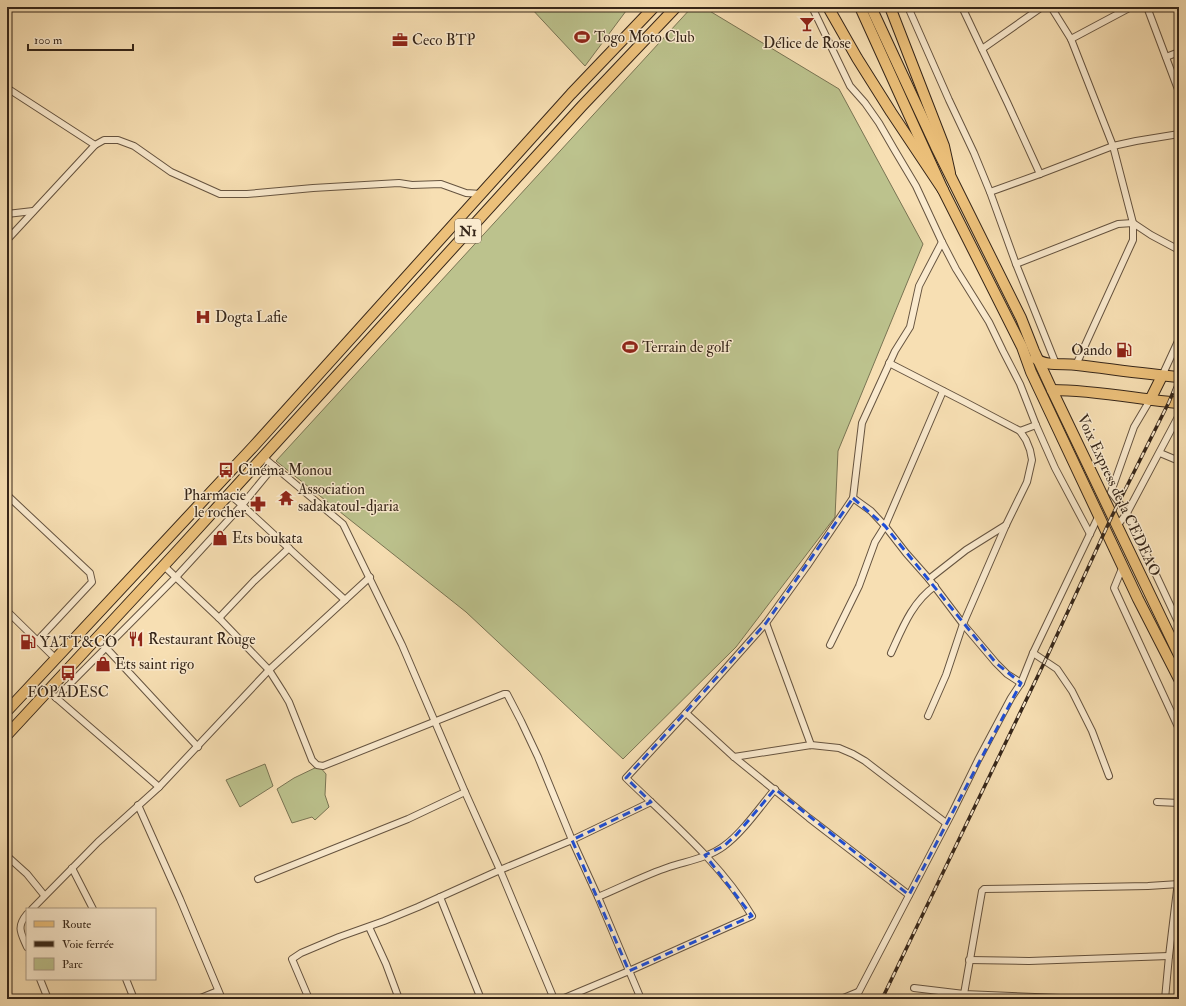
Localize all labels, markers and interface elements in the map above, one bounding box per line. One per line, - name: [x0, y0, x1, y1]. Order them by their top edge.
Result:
- bar icon: Délice de Rose: [798, 15, 816, 33]
- scale bar: [28, 26, 133, 52]
- sports icon: Togo Moto Club: [573, 28, 591, 46]
- place label: Togo Moto Club: [594, 28, 695, 47]
- office icon: Ceco BTP: [391, 31, 409, 49]
- place label: Ceco BTP: [412, 31, 476, 50]
- text: 100 m: [34, 33, 63, 48]
- place label: Délice de Rose: [763, 34, 851, 53]
- road number: N1: [455, 219, 481, 243]
- hospital icon: Dogta Lafie: [194, 308, 212, 326]
- place label: Dogta Lafie: [215, 308, 288, 327]
- sports icon: Terrain de golf: [621, 338, 639, 356]
- place label: Terrain de golf: [642, 338, 732, 357]
- place label: Oando: [1071, 341, 1112, 360]
- fuel station icon: Oando: [1115, 341, 1133, 359]
- street label: Voix Express de la CEDEAO: [1072, 411, 1165, 580]
- bus stop icon: Cinéma Monou: [217, 461, 235, 479]
- place label: Cinéma Monou: [238, 461, 332, 480]
- place label: Association sadakatoul-djaria: [297, 480, 400, 516]
- place label: Pharmacie le rocher: [184, 486, 246, 522]
- temple icon: Association sadakatoul-djaria: [277, 489, 295, 507]
- pharmacy icon: Pharmacie le rocher: [249, 495, 267, 513]
- shop icon: Ets boukata: [211, 529, 229, 547]
- place label: Ets boukata: [232, 529, 303, 548]
- restaurant icon: Restaurant Rouge: [127, 630, 145, 648]
- place label: Restaurant Rouge: [148, 630, 255, 649]
- fuel station icon: YATT&CO: [19, 633, 37, 651]
- place label: YATT&CO: [40, 633, 117, 652]
- shop icon: Ets saint rigo: [94, 655, 112, 673]
- place label: Ets saint rigo: [115, 655, 194, 674]
- bus stop icon: FOPADESC: [59, 664, 77, 682]
- place label: FOPADESC: [27, 683, 109, 702]
- legend: [26, 908, 156, 980]
- text: Route: [62, 917, 91, 932]
- text: Voie ferrée: [62, 937, 114, 952]
- text: Parc: [62, 957, 83, 972]

